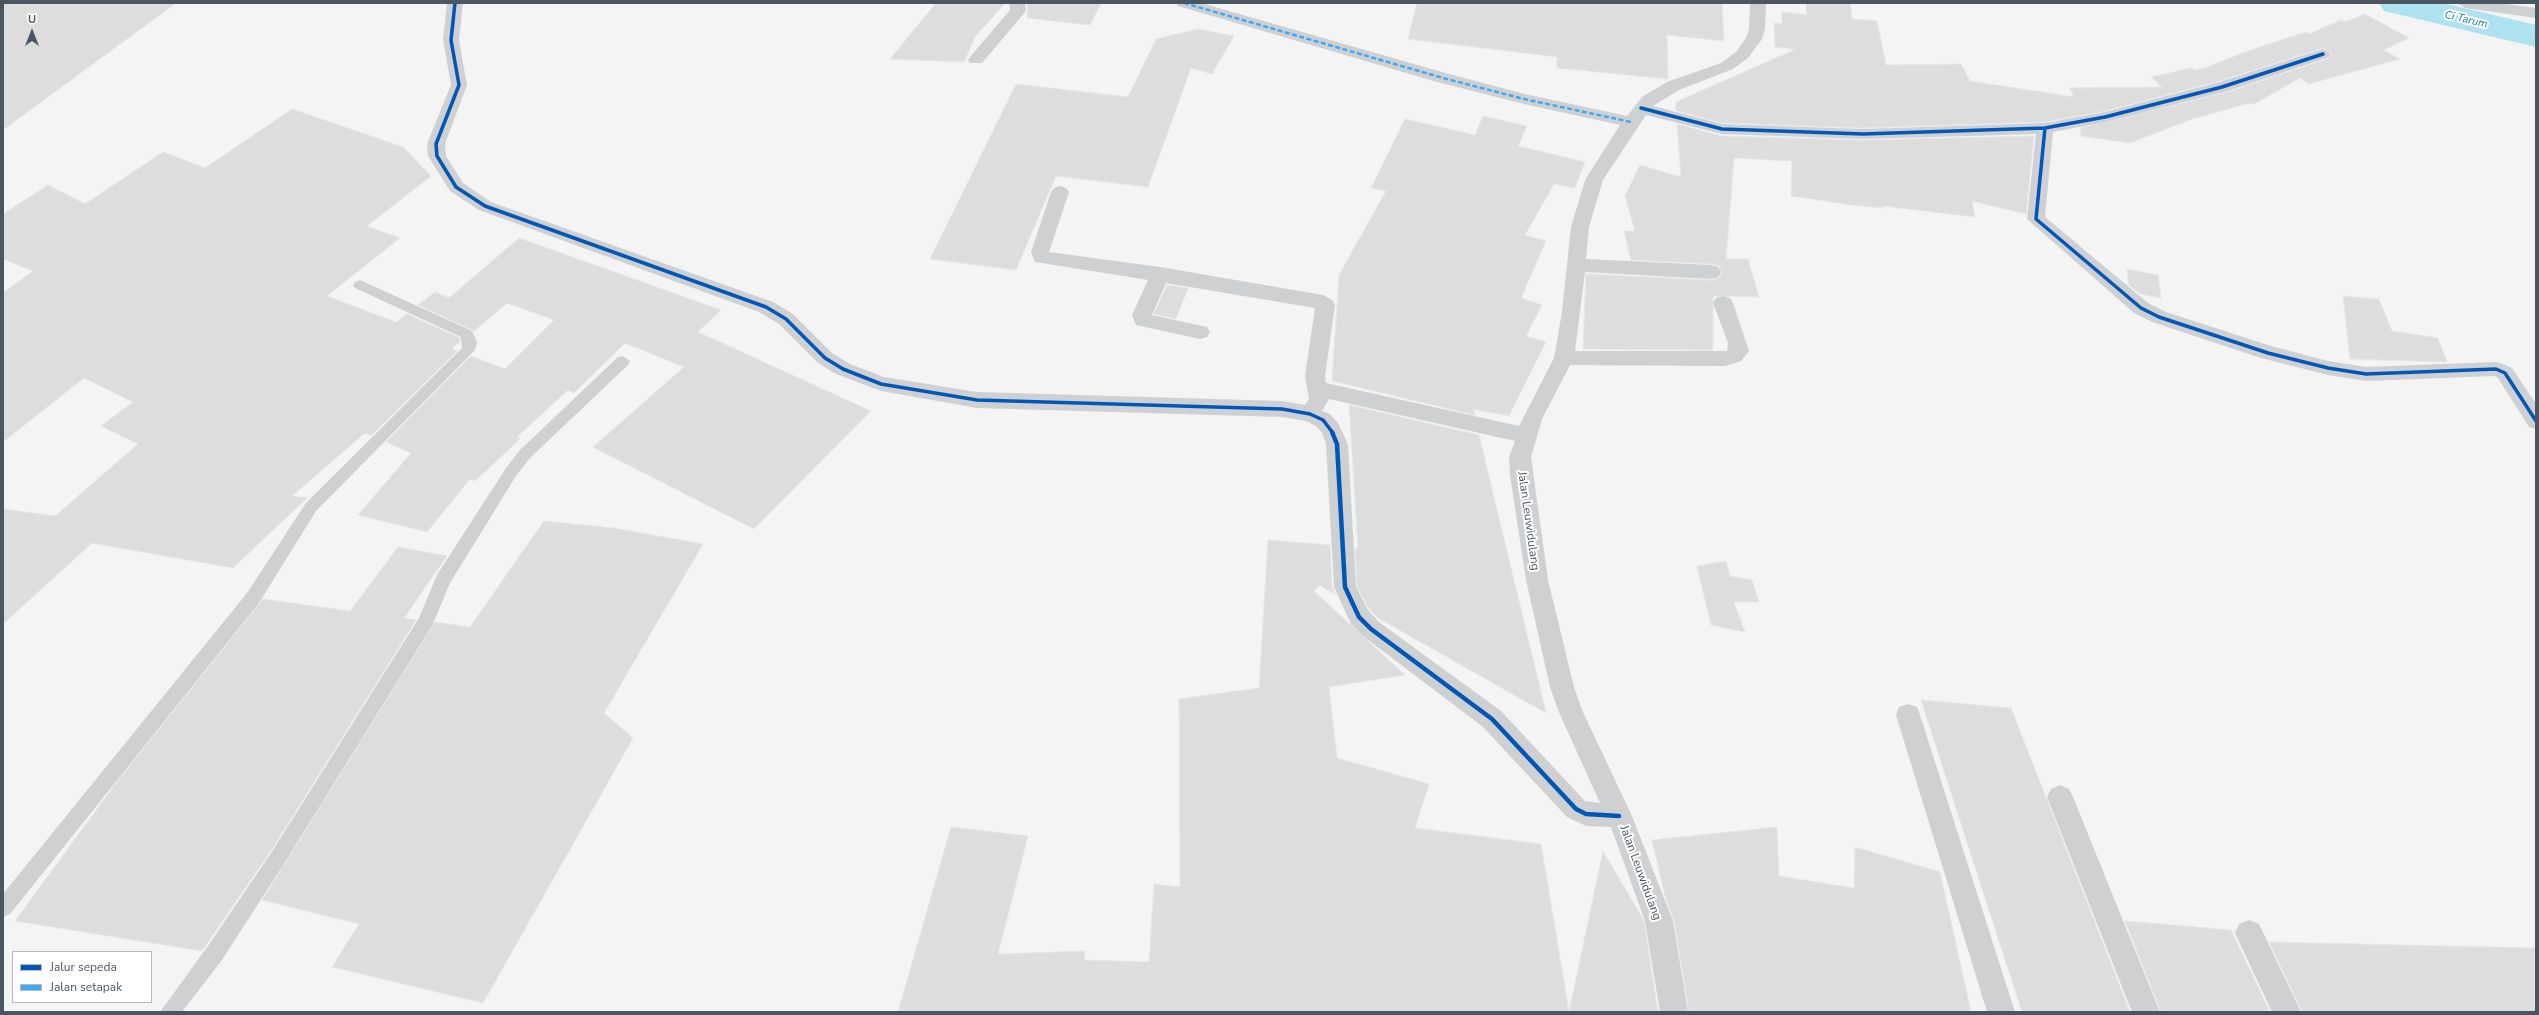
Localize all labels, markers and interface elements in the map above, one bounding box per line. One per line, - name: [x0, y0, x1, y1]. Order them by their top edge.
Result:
- water label: Ci Tarum: [2443, 9, 2489, 31]
- north arrow: [12, 12, 52, 52]
- text: U: [28, 12, 36, 27]
- street label: Jalan Leuwidulang: [1514, 470, 1542, 572]
- street label: Jalan Leuwidulang: [1616, 824, 1664, 922]
- legend: [12, 951, 152, 1003]
- text: Jalur sepeda: [50, 959, 117, 975]
- text: Jalan setapak: [50, 979, 122, 995]

